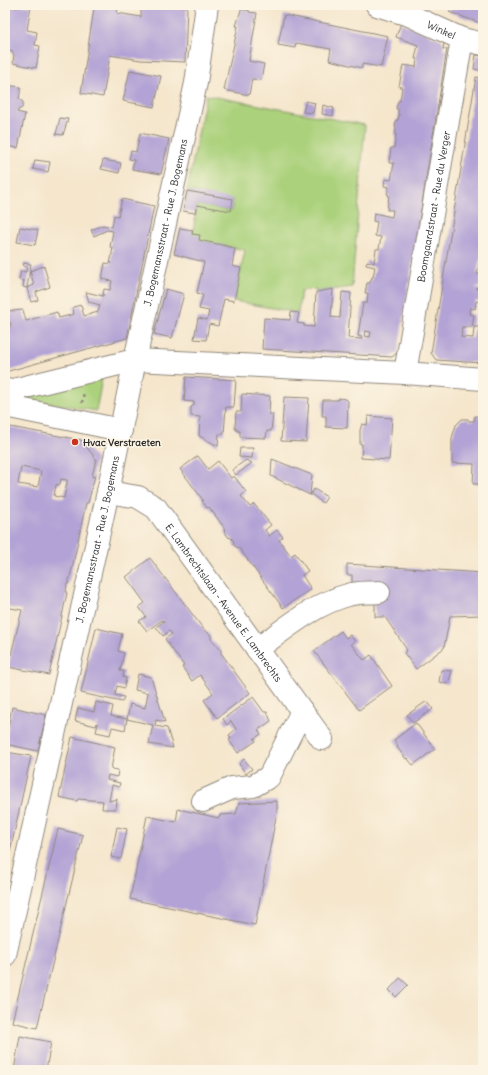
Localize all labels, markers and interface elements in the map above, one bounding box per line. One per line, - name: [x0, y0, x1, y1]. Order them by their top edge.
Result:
- street label: Winkel: [425, 18, 458, 42]
- street label: Boomgaardstraat - Rue du Verger: [414, 130, 453, 283]
- street label: J. Bogemansstraat - Rue J. Bogemans: [141, 137, 190, 307]
- place label: Hvac Verstraeten: [83, 436, 161, 449]
- marker: Hvac Verstraeten: [70, 437, 80, 447]
- street label: J. Bogemansstraat - Rue J. Bogemans: [73, 454, 122, 624]
- street label: E. Lambrechtslaan - Avenue E. Lambrechts: [163, 521, 285, 685]

